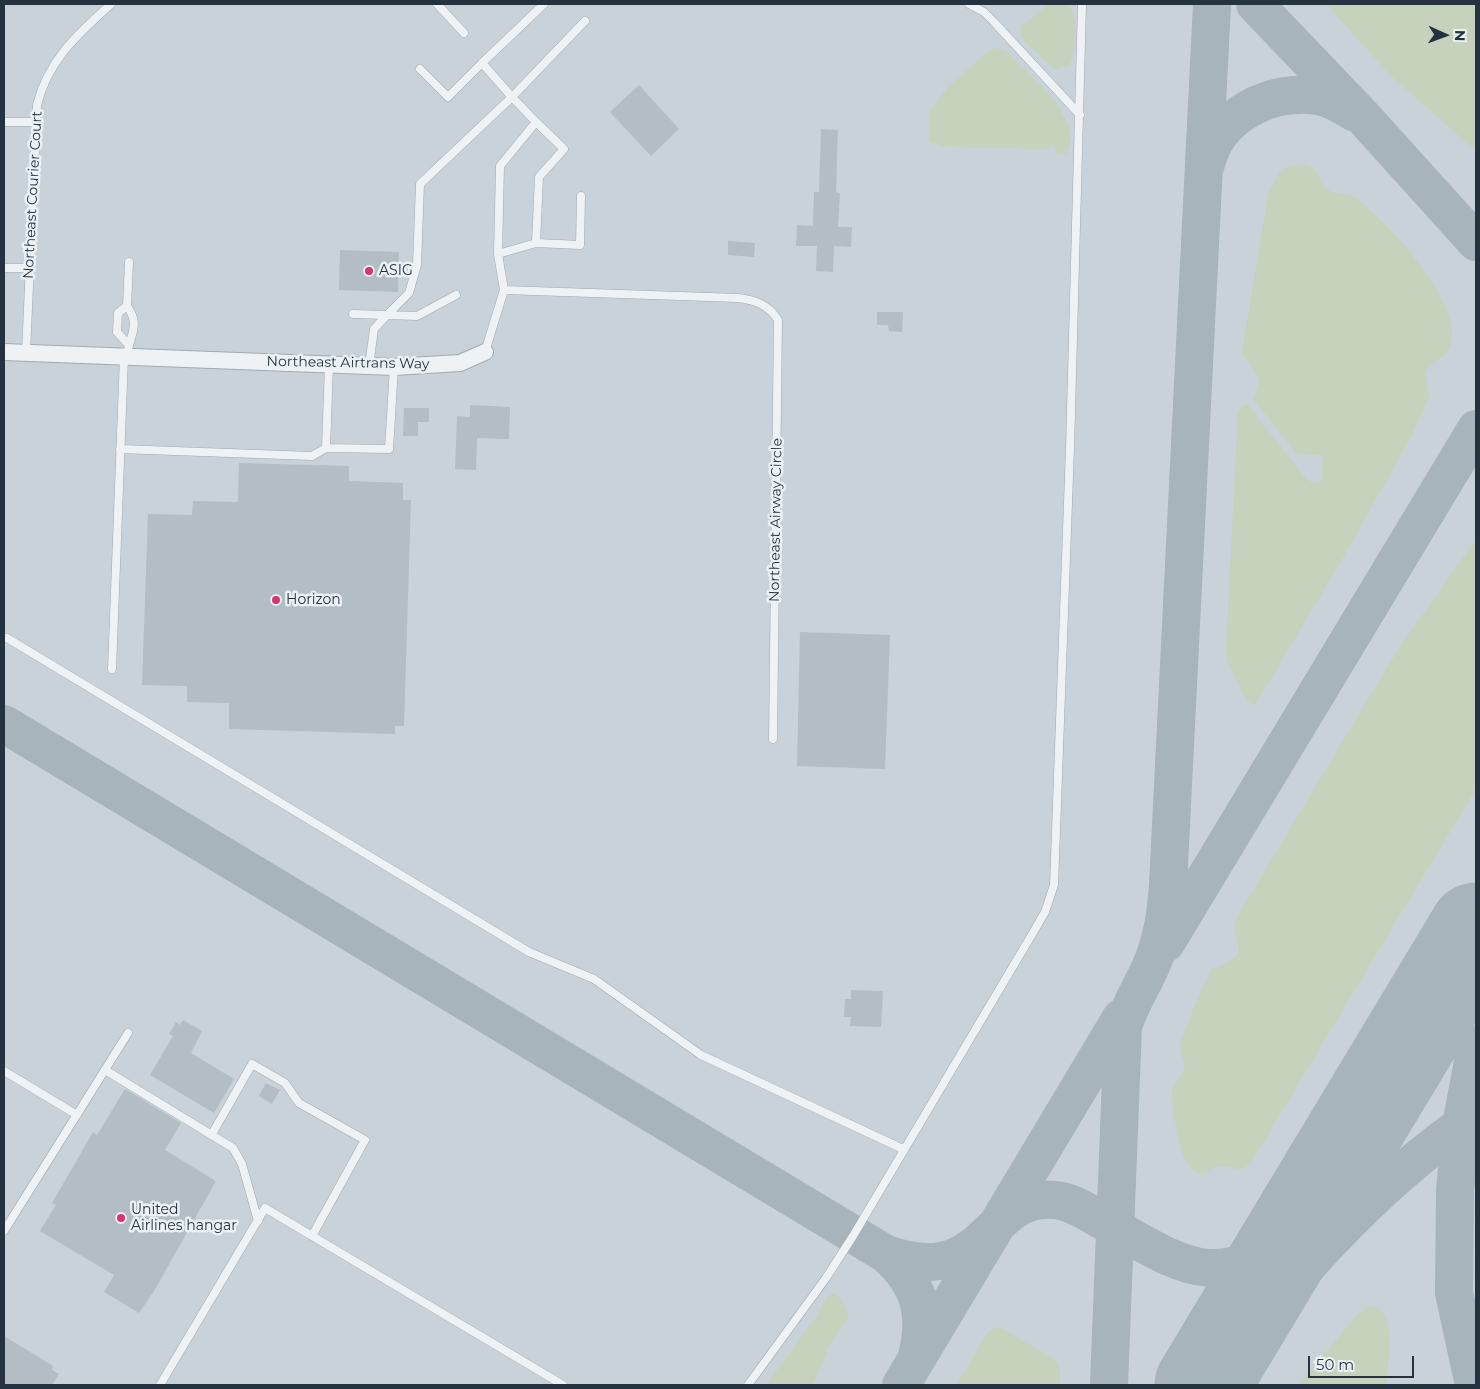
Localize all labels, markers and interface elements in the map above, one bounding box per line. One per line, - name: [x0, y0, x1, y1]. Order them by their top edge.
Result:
- north arrow: [1420, 10, 1470, 60]
- text: N: [1451, 30, 1469, 41]
- street label: Northeast Courier Court: [20, 111, 46, 279]
- place label: ASIG: [379, 263, 413, 279]
- marker: ASIG: [363, 265, 375, 277]
- street label: Northeast Airtrans Way: [266, 353, 430, 373]
- street label: Northeast Airway Circle: [766, 438, 786, 602]
- place label: Horizon: [286, 592, 341, 608]
- marker: Horizon: [270, 594, 282, 606]
- place label: United Airlines hangar: [131, 1202, 237, 1234]
- marker: United Airlines hangar: [115, 1212, 127, 1224]
- scale bar: [1310, 1346, 1416, 1378]
- text: 50 m: [1316, 1355, 1354, 1374]

